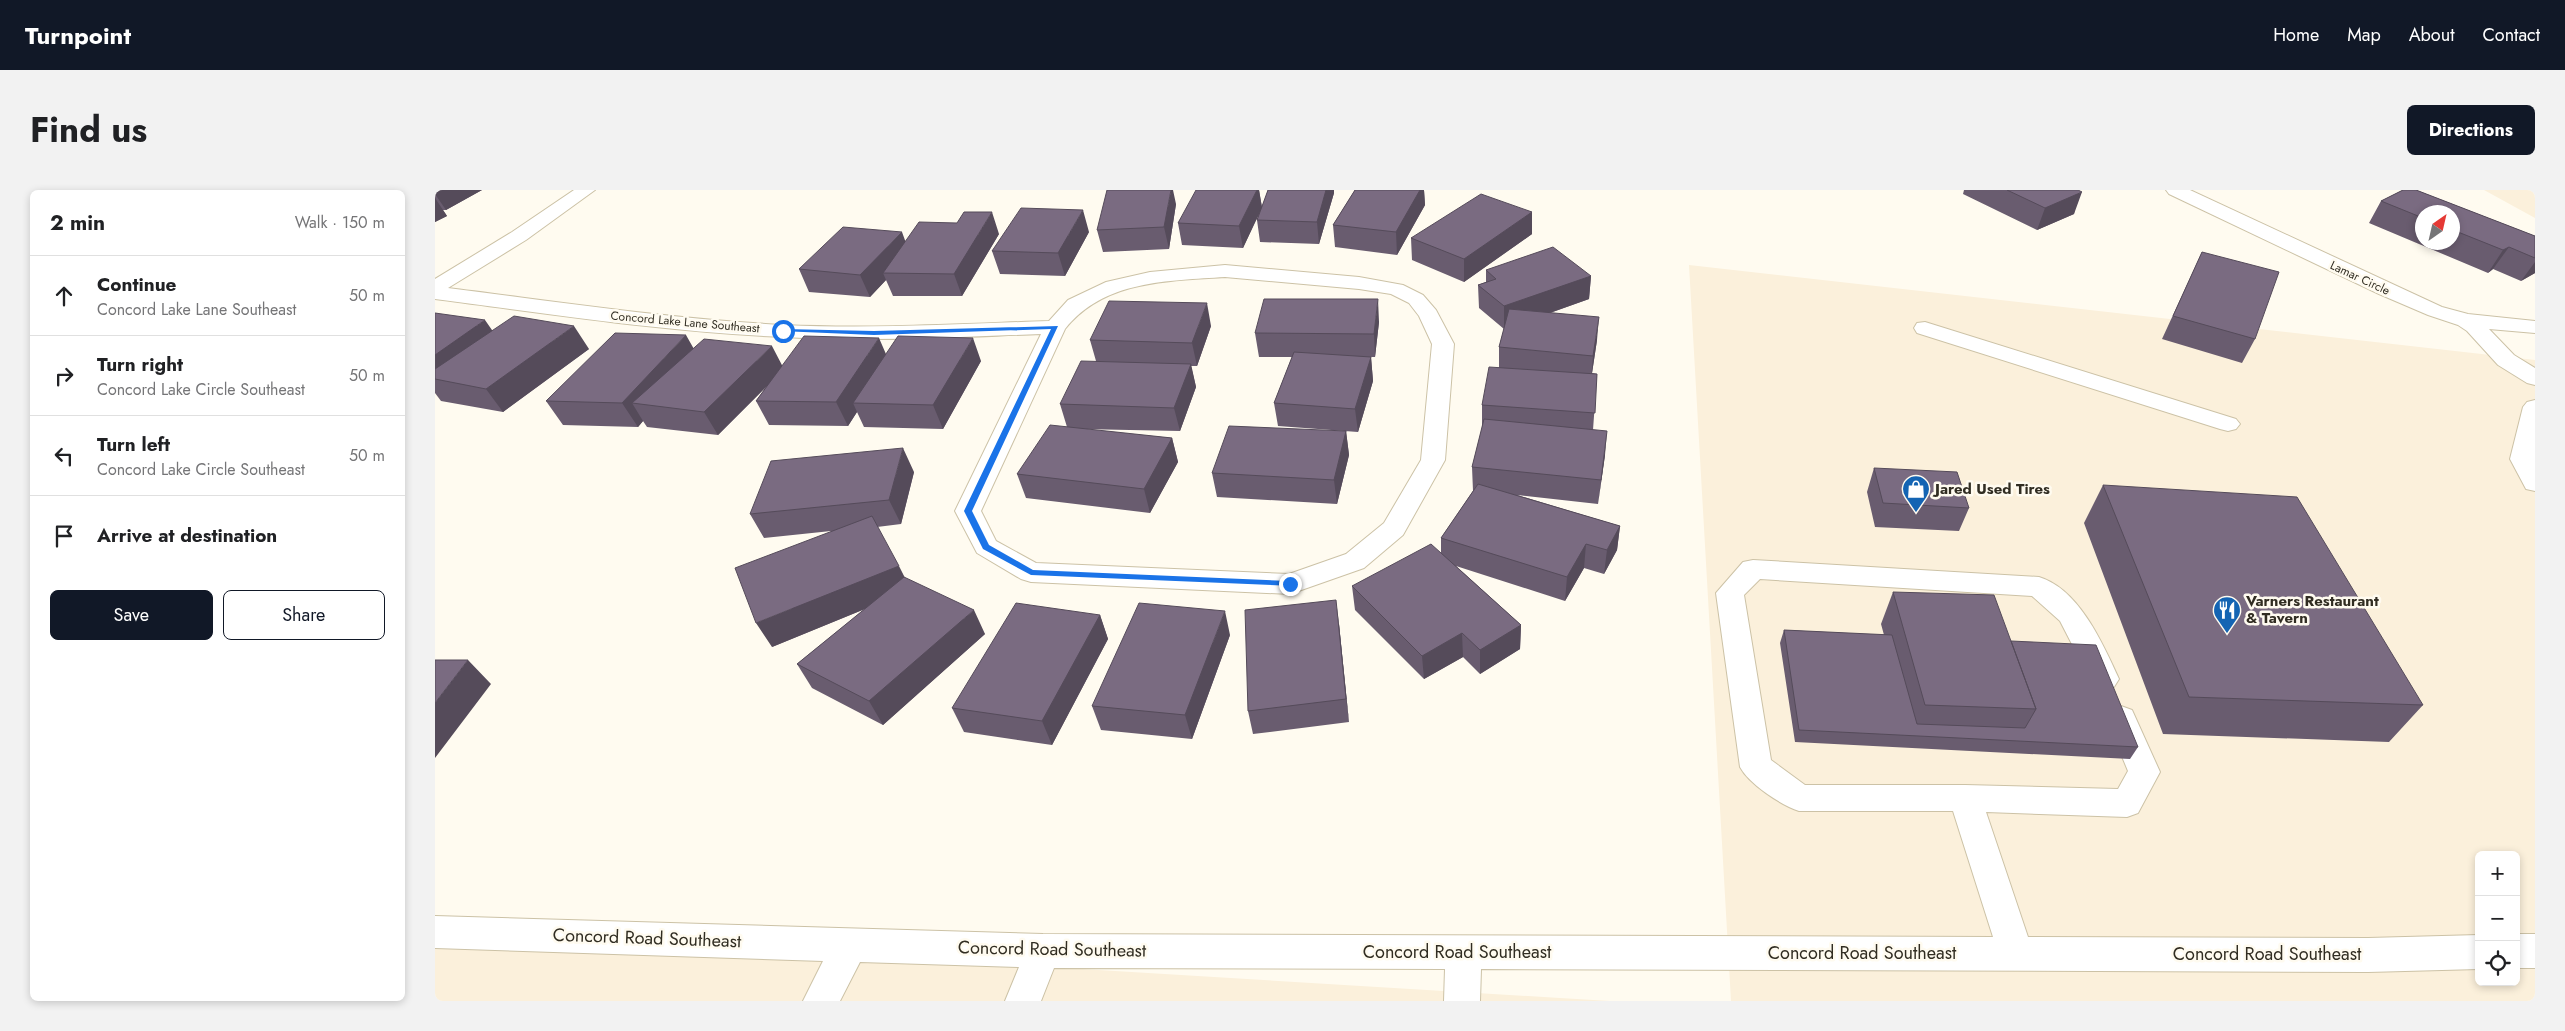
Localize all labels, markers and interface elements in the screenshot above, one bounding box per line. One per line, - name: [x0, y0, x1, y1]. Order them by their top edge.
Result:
- text: Turnpoint: [25, 18, 131, 53]
- text: Home: [2273, 22, 2319, 48]
- text: Map: [2347, 22, 2381, 48]
- text: About: [2409, 22, 2454, 48]
- text: Contact: [2482, 22, 2540, 48]
- text: Find us: [30, 105, 147, 155]
- button: Directions: [2407, 105, 2535, 155]
- north arrow: [2415, 205, 2460, 250]
- text: 2 min: [50, 208, 105, 238]
- text: Walk · 150 m: [295, 211, 385, 234]
- street label: Lamar Circle: [2327, 256, 2393, 300]
- text: Continue: [97, 271, 176, 298]
- icon: ahead: [50, 282, 78, 310]
- text: 50 m: [349, 284, 385, 307]
- text: Concord Lake Lane Southeast: [97, 298, 296, 321]
- street label: Concord Lake Lane Southeast: [610, 307, 760, 337]
- route start: [772, 320, 795, 343]
- text: Turn right: [97, 351, 183, 378]
- icon: right: [50, 362, 78, 390]
- text: 50 m: [349, 364, 385, 387]
- text: Concord Lake Circle Southeast: [97, 378, 305, 401]
- text: Turn left: [97, 431, 170, 458]
- icon: left: [50, 442, 78, 470]
- text: 50 m: [349, 444, 385, 467]
- text: Concord Lake Circle Southeast: [97, 458, 305, 481]
- shop icon: Jared Used Tires: [1901, 474, 1931, 513]
- place label: Jared Used Tires: [1932, 478, 2050, 500]
- icon: arrive: [50, 522, 78, 550]
- text: Arrive at destination: [97, 522, 277, 549]
- route end: [1279, 573, 1302, 596]
- button: Save: [50, 590, 213, 640]
- button: Share: [223, 590, 385, 640]
- place label: Varners Restaurant & Tavern: [2245, 590, 2379, 629]
- restaurant icon: Varners Restaurant & Tavern: [2212, 595, 2242, 634]
- map controls: [2475, 851, 2520, 986]
- button: +: [2475, 851, 2520, 896]
- button: −: [2475, 896, 2520, 941]
- street label: Concord Road Southeast: [552, 922, 742, 954]
- street label: Concord Road Southeast: [958, 934, 1147, 964]
- street label: Concord Road Southeast: [1363, 939, 1552, 965]
- street label: Concord Road Southeast: [1768, 940, 1957, 966]
- street label: Concord Road Southeast: [2173, 941, 2362, 967]
- button: locate: [2475, 941, 2520, 986]

